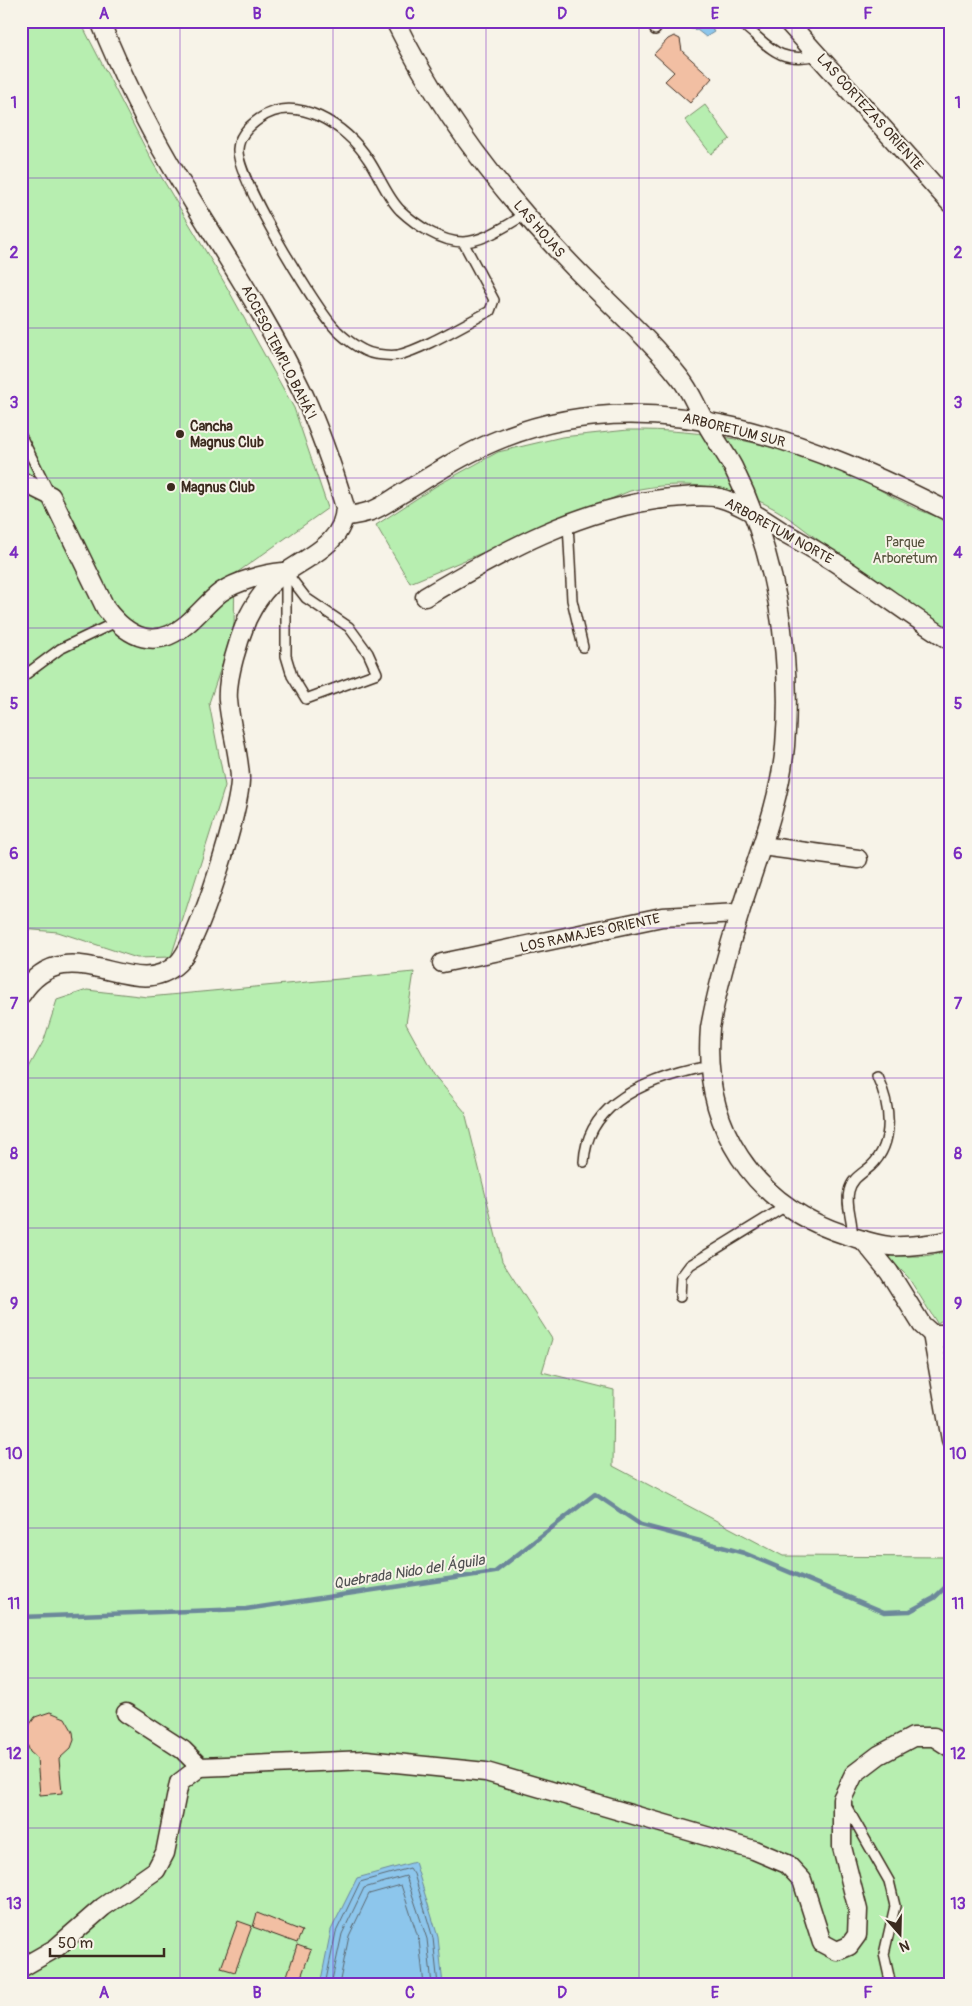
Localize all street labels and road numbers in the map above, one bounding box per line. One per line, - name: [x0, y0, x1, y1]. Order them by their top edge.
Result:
- street label: LAS CORTEZAS ORIENTE: [813, 50, 927, 174]
- street label: LAS HOJAS: [510, 197, 568, 261]
- street label: ACCESO TEMPLO BAHÁ'I: [238, 282, 321, 422]
- street label: ARBORETUM SUR: [681, 409, 787, 451]
- street label: ARBORETUM NORTE: [722, 494, 836, 568]
- street label: LOS RAMAJES ORIENTE: [519, 910, 661, 956]

